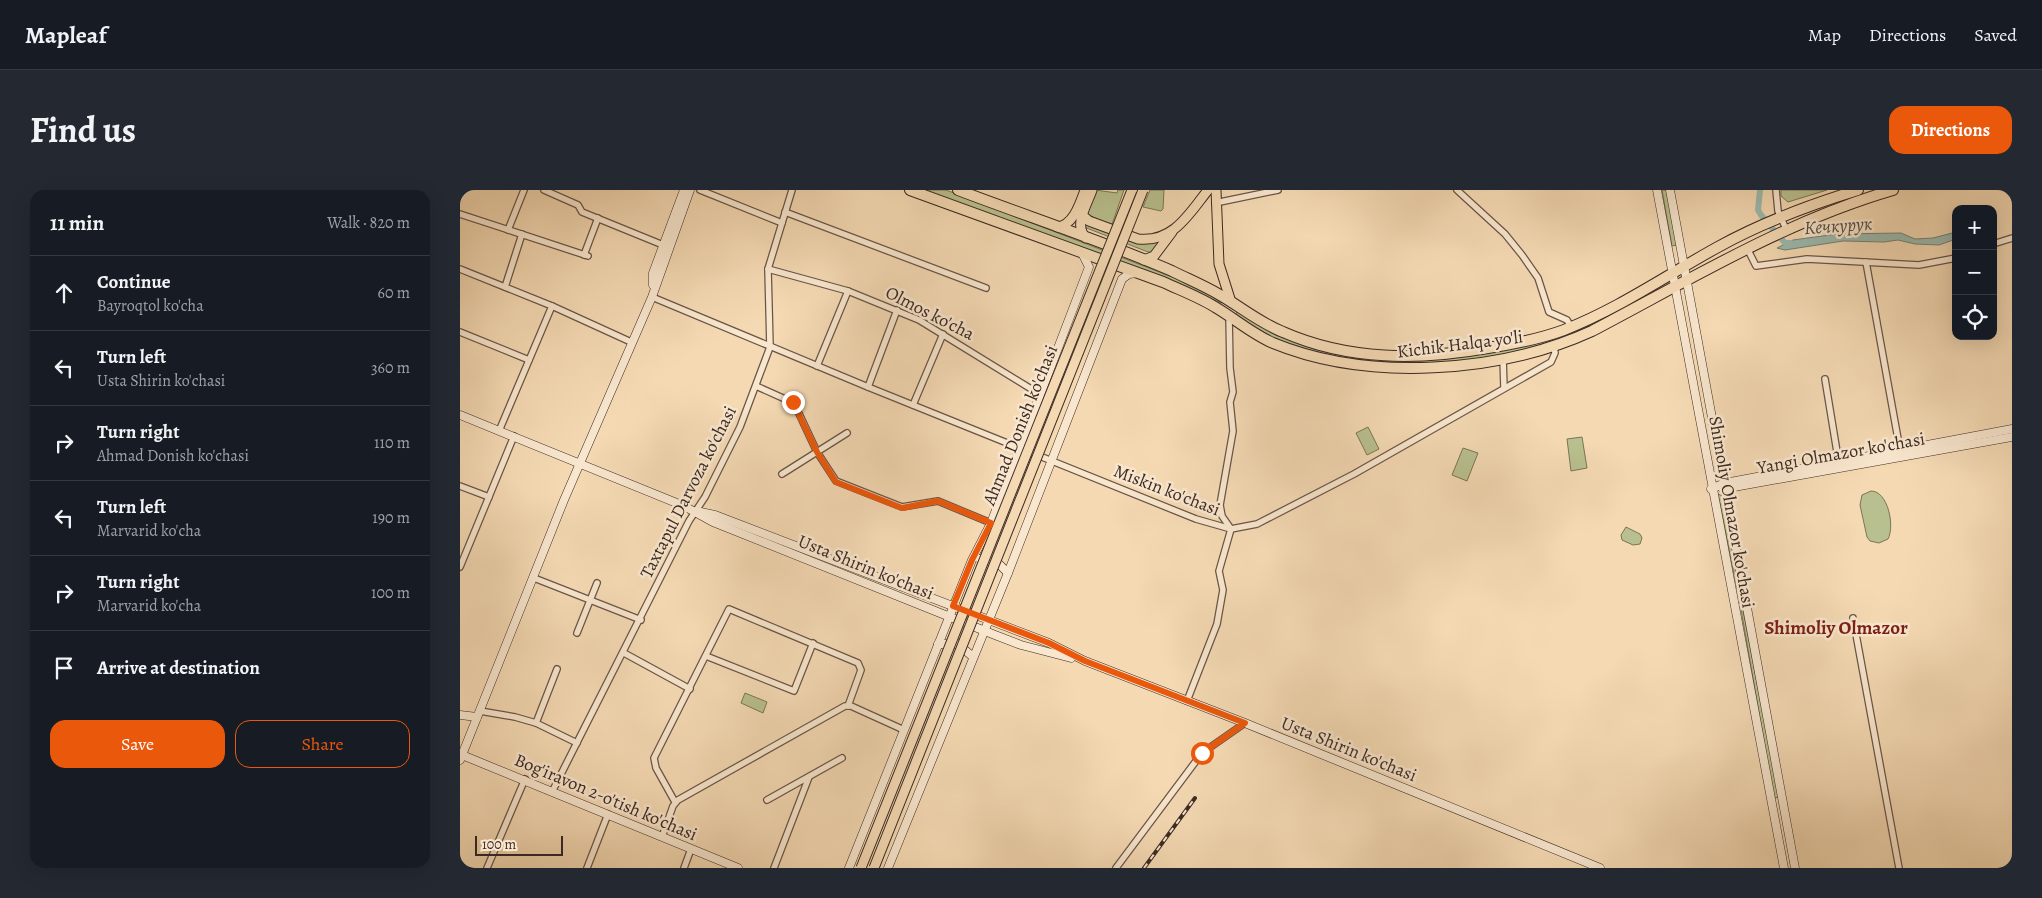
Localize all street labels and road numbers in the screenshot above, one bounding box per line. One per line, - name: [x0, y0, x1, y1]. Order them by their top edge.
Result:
- street label: Olmos ko'cha: [881, 280, 979, 346]
- street label: Kichik Halqa yo'li: [1396, 324, 1524, 364]
- street label: Ahmad Donish ko'chasi: [976, 341, 1063, 510]
- street label: Taxtapul Darvoza ko'chasi: [634, 402, 742, 582]
- street label: Shimoliy Olmazor ko'chasi: [1703, 414, 1761, 610]
- street label: Yangi Olmazor ko'chasi: [1754, 426, 1927, 480]
- street label: Miskin ko'chasi: [1110, 459, 1224, 521]
- street label: Usta Shirin ko'chasi: [795, 529, 937, 605]
- street label: Usta Shirin ko'chasi: [1278, 711, 1420, 787]
- street label: Bog'iravon 2-o'tish ko'chasi: [511, 748, 701, 846]

